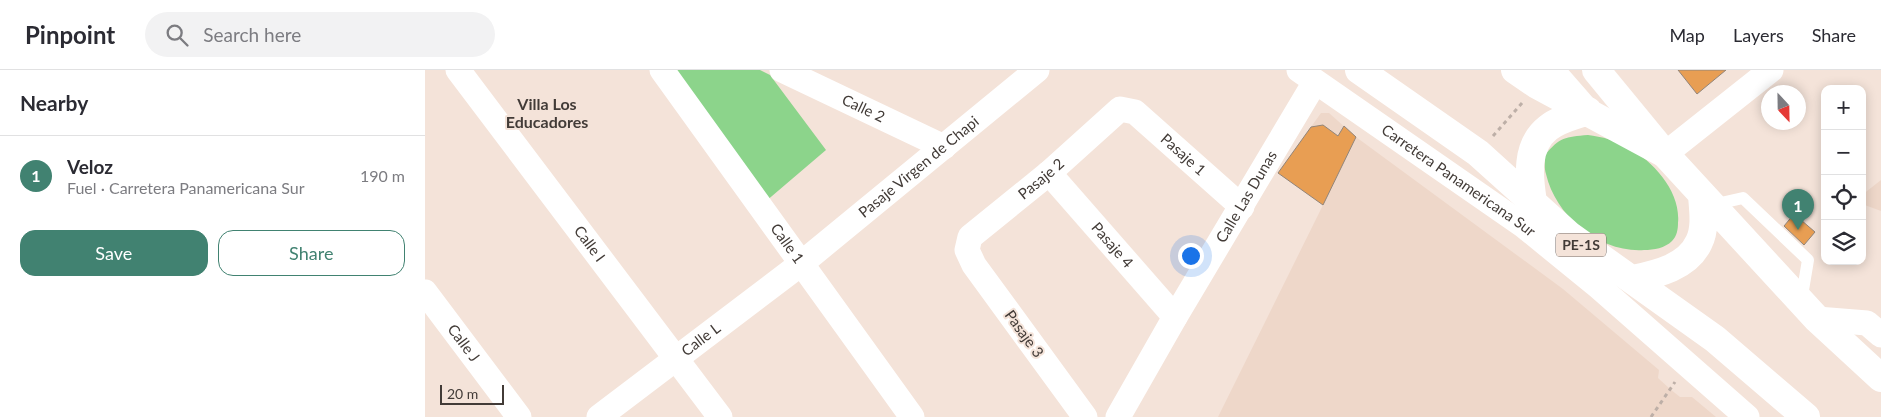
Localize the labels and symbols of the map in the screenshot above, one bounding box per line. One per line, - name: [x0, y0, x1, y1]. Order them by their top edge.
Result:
- north arrow: [1761, 85, 1806, 130]
- street label: Calle 2: [840, 90, 888, 126]
- district label: Villa Los Educadores: [506, 94, 588, 131]
- street label: Pasaje Virgen de Chapi: [855, 112, 982, 221]
- street label: Carretera Panamericana Sur: [1378, 120, 1540, 240]
- street label: Pasaje 1: [1157, 129, 1210, 179]
- street label: Calle Las Dunas: [1211, 147, 1280, 246]
- street label: Pasaje 2: [1014, 154, 1067, 202]
- pin: 1: [1782, 189, 1814, 230]
- street label: Pasaje 4: [1088, 218, 1138, 271]
- street label: Calle 1: [767, 220, 808, 267]
- street label: Calle I: [571, 222, 610, 265]
- road number: PE-1S: [1556, 234, 1606, 256]
- your location: [1178, 243, 1204, 269]
- street label: Pasaje 3: [1002, 306, 1048, 361]
- street label: Calle L: [677, 318, 724, 359]
- street label: Calle J: [444, 320, 484, 365]
- scale bar: [440, 382, 504, 405]

